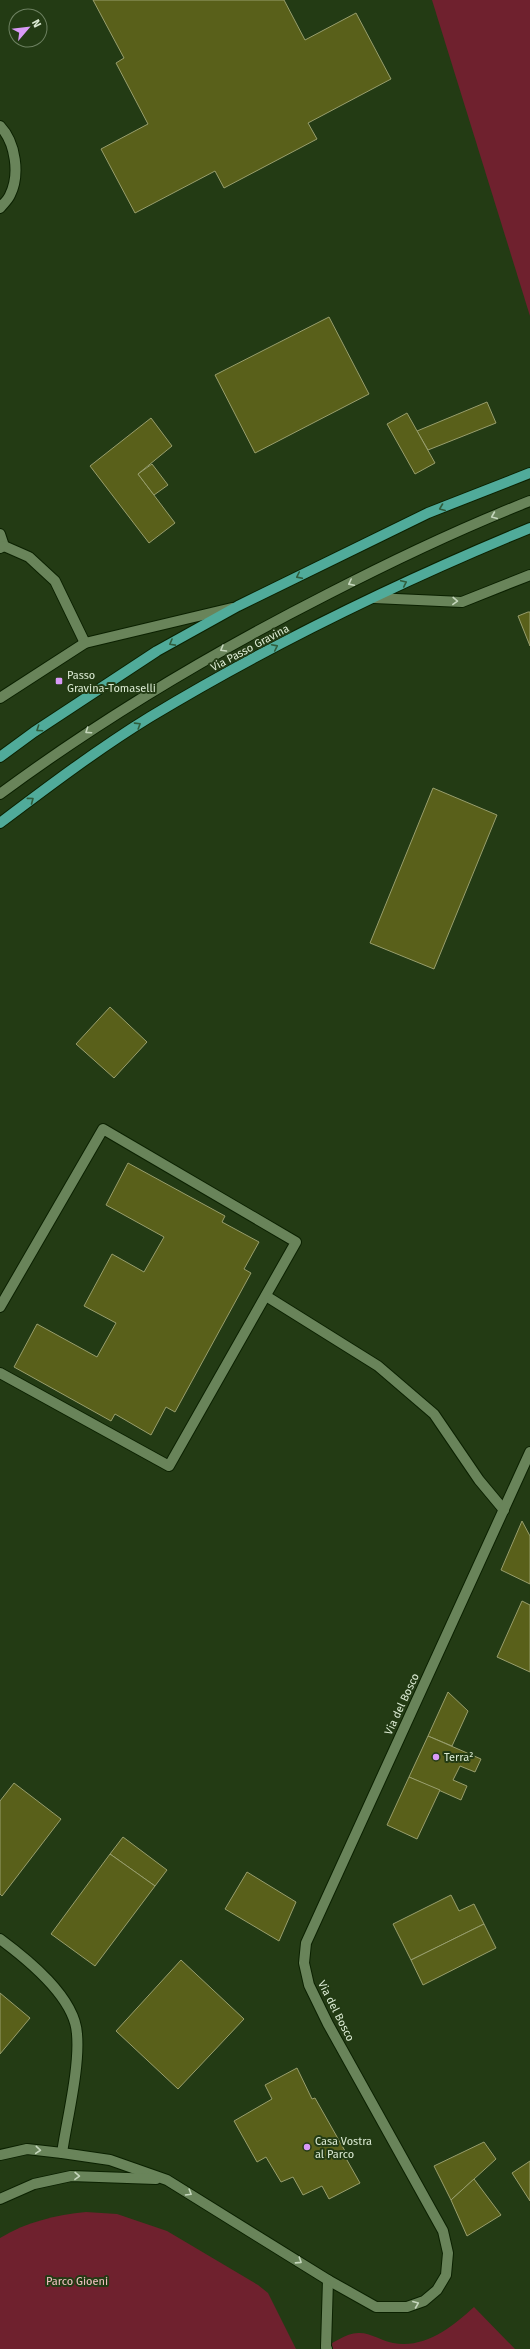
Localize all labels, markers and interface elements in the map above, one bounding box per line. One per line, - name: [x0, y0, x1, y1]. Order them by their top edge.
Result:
- north arrow: [8, 8, 48, 48]
- text: N: [29, 17, 44, 30]
- one-way arrow: [438, 503, 445, 511]
- one-way arrow: [490, 511, 497, 519]
- one-way arrow: [296, 571, 304, 579]
- one-way arrow: [348, 578, 355, 585]
- one-way arrow: [400, 580, 408, 588]
- one-way arrow: [452, 597, 458, 606]
- street label: Via Passo Gravina: [209, 622, 291, 674]
- one-way arrow: [169, 638, 176, 645]
- one-way arrow: [220, 644, 227, 652]
- one-way arrow: [271, 644, 278, 652]
- place label: Passo Gravina-Tomaselli: [67, 669, 156, 695]
- marker: Passo Gravina-Tomaselli: [54, 676, 64, 686]
- one-way arrow: [134, 722, 141, 730]
- one-way arrow: [36, 724, 43, 732]
- one-way arrow: [85, 726, 92, 734]
- one-way arrow: [27, 797, 34, 804]
- street label: Via del Bosco: [382, 1671, 422, 1737]
- place label: Terra²: [444, 1751, 473, 1764]
- marker: Terra²: [431, 1752, 441, 1762]
- street label: Via del Bosco: [315, 1978, 357, 2044]
- place label: Casa Vostra al Parco: [315, 2135, 372, 2161]
- marker: Casa Vostra al Parco: [302, 2142, 312, 2152]
- one-way arrow: [35, 2146, 41, 2155]
- one-way arrow: [74, 2172, 80, 2181]
- one-way arrow: [185, 2188, 192, 2195]
- one-way arrow: [295, 2257, 302, 2264]
- park label: Parco Gioeni: [46, 2275, 108, 2288]
- one-way arrow: [411, 2301, 419, 2309]

